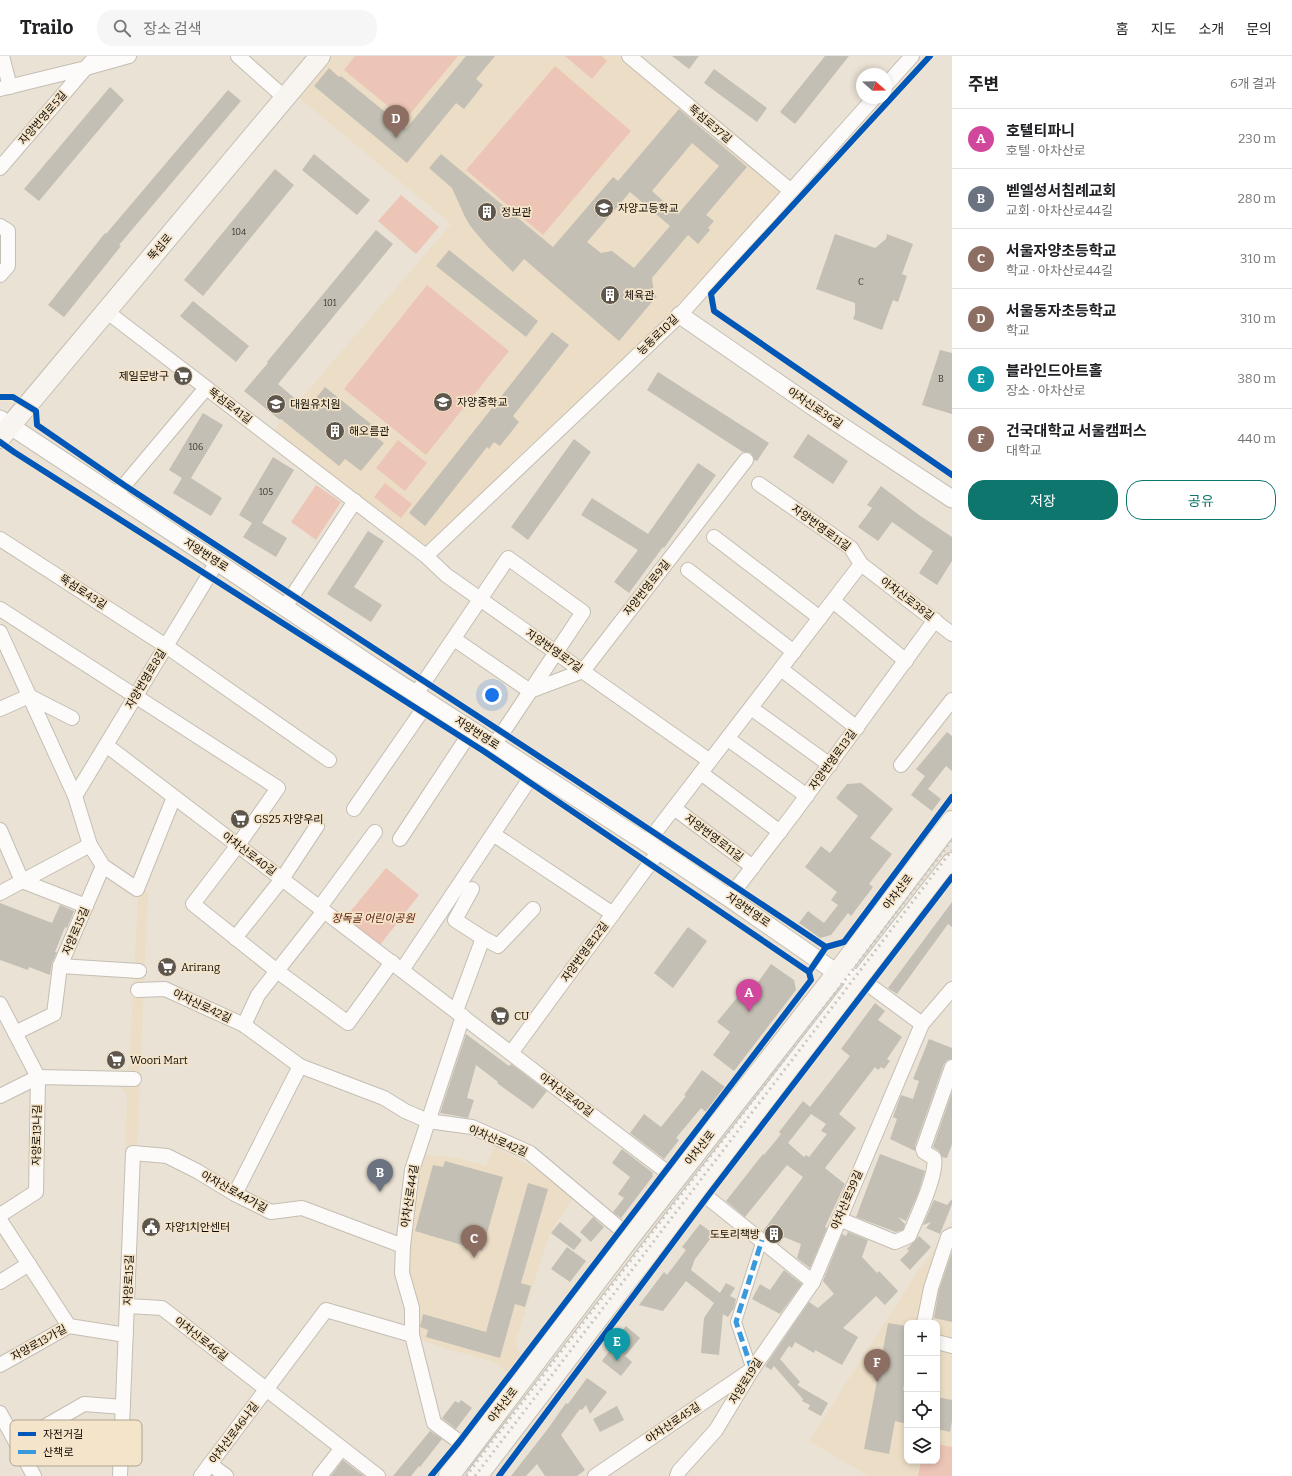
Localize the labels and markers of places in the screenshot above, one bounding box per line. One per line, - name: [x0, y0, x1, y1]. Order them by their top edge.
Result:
- pin: D: [383, 105, 409, 138]
- school or university icon: 자양고등학교: [593, 197, 615, 219]
- building icon: 정보관: [476, 201, 498, 223]
- place label: 자양고등학교: [618, 202, 679, 215]
- place label: 정보관: [501, 206, 531, 219]
- building icon: 체육관: [599, 284, 621, 306]
- place label: 체육관: [624, 289, 654, 302]
- supermarket icon: 제일문방구: [172, 365, 194, 387]
- place label: 제일문방구: [118, 370, 169, 383]
- school or university icon: 자양중학교: [432, 391, 454, 413]
- school or university icon: 대원유치원: [265, 393, 287, 415]
- place label: 자양중학교: [457, 396, 508, 409]
- place label: 대원유치원: [290, 398, 341, 411]
- building icon: 해오름관: [324, 420, 346, 442]
- place label: 해오름관: [349, 425, 389, 438]
- supermarket icon: GS25 자양우리: [229, 808, 251, 830]
- place label: GS25 자양우리: [254, 813, 323, 826]
- supermarket icon: Arirang: [156, 956, 178, 978]
- place label: Arirang: [181, 961, 220, 974]
- pin: A: [736, 979, 762, 1012]
- supermarket icon: CU: [489, 1005, 511, 1027]
- place label: CU: [514, 1010, 529, 1023]
- supermarket icon: Woori Mart: [105, 1049, 127, 1071]
- place label: Woori Mart: [130, 1054, 188, 1067]
- pin: B: [367, 1159, 393, 1192]
- public building icon: 자양1치안센터: [140, 1216, 162, 1238]
- place label: 자양1치안센터: [165, 1221, 230, 1234]
- building icon: 도토리책방: [763, 1223, 785, 1245]
- pin: C: [461, 1225, 487, 1258]
- place label: 도토리책방: [709, 1228, 760, 1241]
- pin: E: [604, 1328, 630, 1361]
- pin: F: [864, 1349, 890, 1382]

